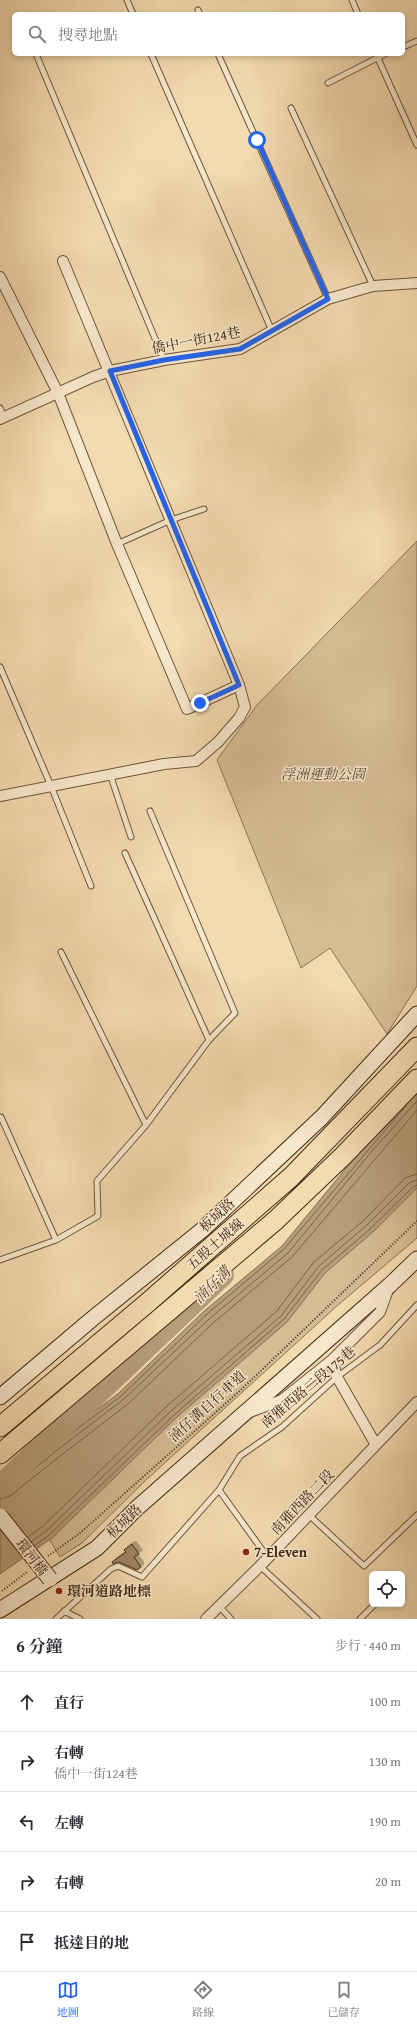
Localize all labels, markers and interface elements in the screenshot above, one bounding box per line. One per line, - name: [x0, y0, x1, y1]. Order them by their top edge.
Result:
- search box: [12, 12, 405, 56]
- icon: search: [26, 23, 48, 45]
- text: 搜尋地點: [58, 24, 118, 45]
- route start: [248, 131, 266, 149]
- street label: 僑中一街124巷: [150, 322, 242, 358]
- route end: [191, 694, 209, 712]
- park label: 浮洲運動公園: [281, 764, 367, 784]
- street label: 板城路: [195, 1193, 239, 1237]
- street label: 五股土城線: [182, 1213, 248, 1275]
- water label: 湳仔溝: [188, 1260, 237, 1308]
- street label: 南雅西路二段175巷: [256, 1341, 360, 1433]
- street label: 湳仔溝自行車道: [164, 1366, 250, 1446]
- street label: 南雅西路二段: [266, 1465, 338, 1539]
- street label: 板城路: [102, 1499, 146, 1543]
- street label: 環河橋: [11, 1534, 53, 1580]
- place label: 7-Eleven: [254, 1542, 308, 1562]
- marker: 7-Eleven: [241, 1547, 251, 1557]
- map controls: [369, 1571, 405, 1607]
- button: locate: [369, 1571, 405, 1607]
- place label: 環河道路地標: [67, 1581, 151, 1601]
- marker: 環河道路地標: [54, 1586, 64, 1596]
- text: 6 分鐘: [16, 1633, 63, 1658]
- text: 步行 · 440 m: [335, 1636, 401, 1655]
- icon: ahead: [16, 1691, 38, 1713]
- text: 直行: [54, 1692, 84, 1713]
- text: 100 m: [369, 1692, 401, 1711]
- text: 右轉: [54, 1742, 84, 1763]
- icon: right: [16, 1751, 38, 1773]
- text: 130 m: [369, 1752, 401, 1771]
- text: 僑中一街124巷: [54, 1764, 138, 1783]
- icon: left: [16, 1811, 38, 1833]
- text: 左轉: [54, 1812, 84, 1833]
- text: 190 m: [369, 1812, 401, 1831]
- icon: right: [16, 1871, 38, 1893]
- text: 右轉: [54, 1872, 84, 1893]
- text: 20 m: [375, 1872, 401, 1891]
- icon: arrive: [16, 1931, 38, 1953]
- text: 抵達目的地: [54, 1932, 129, 1953]
- tab: 地圖: [57, 1979, 79, 2020]
- tab: 路線: [192, 1979, 214, 2020]
- tab: 已儲存: [327, 1979, 360, 2020]

